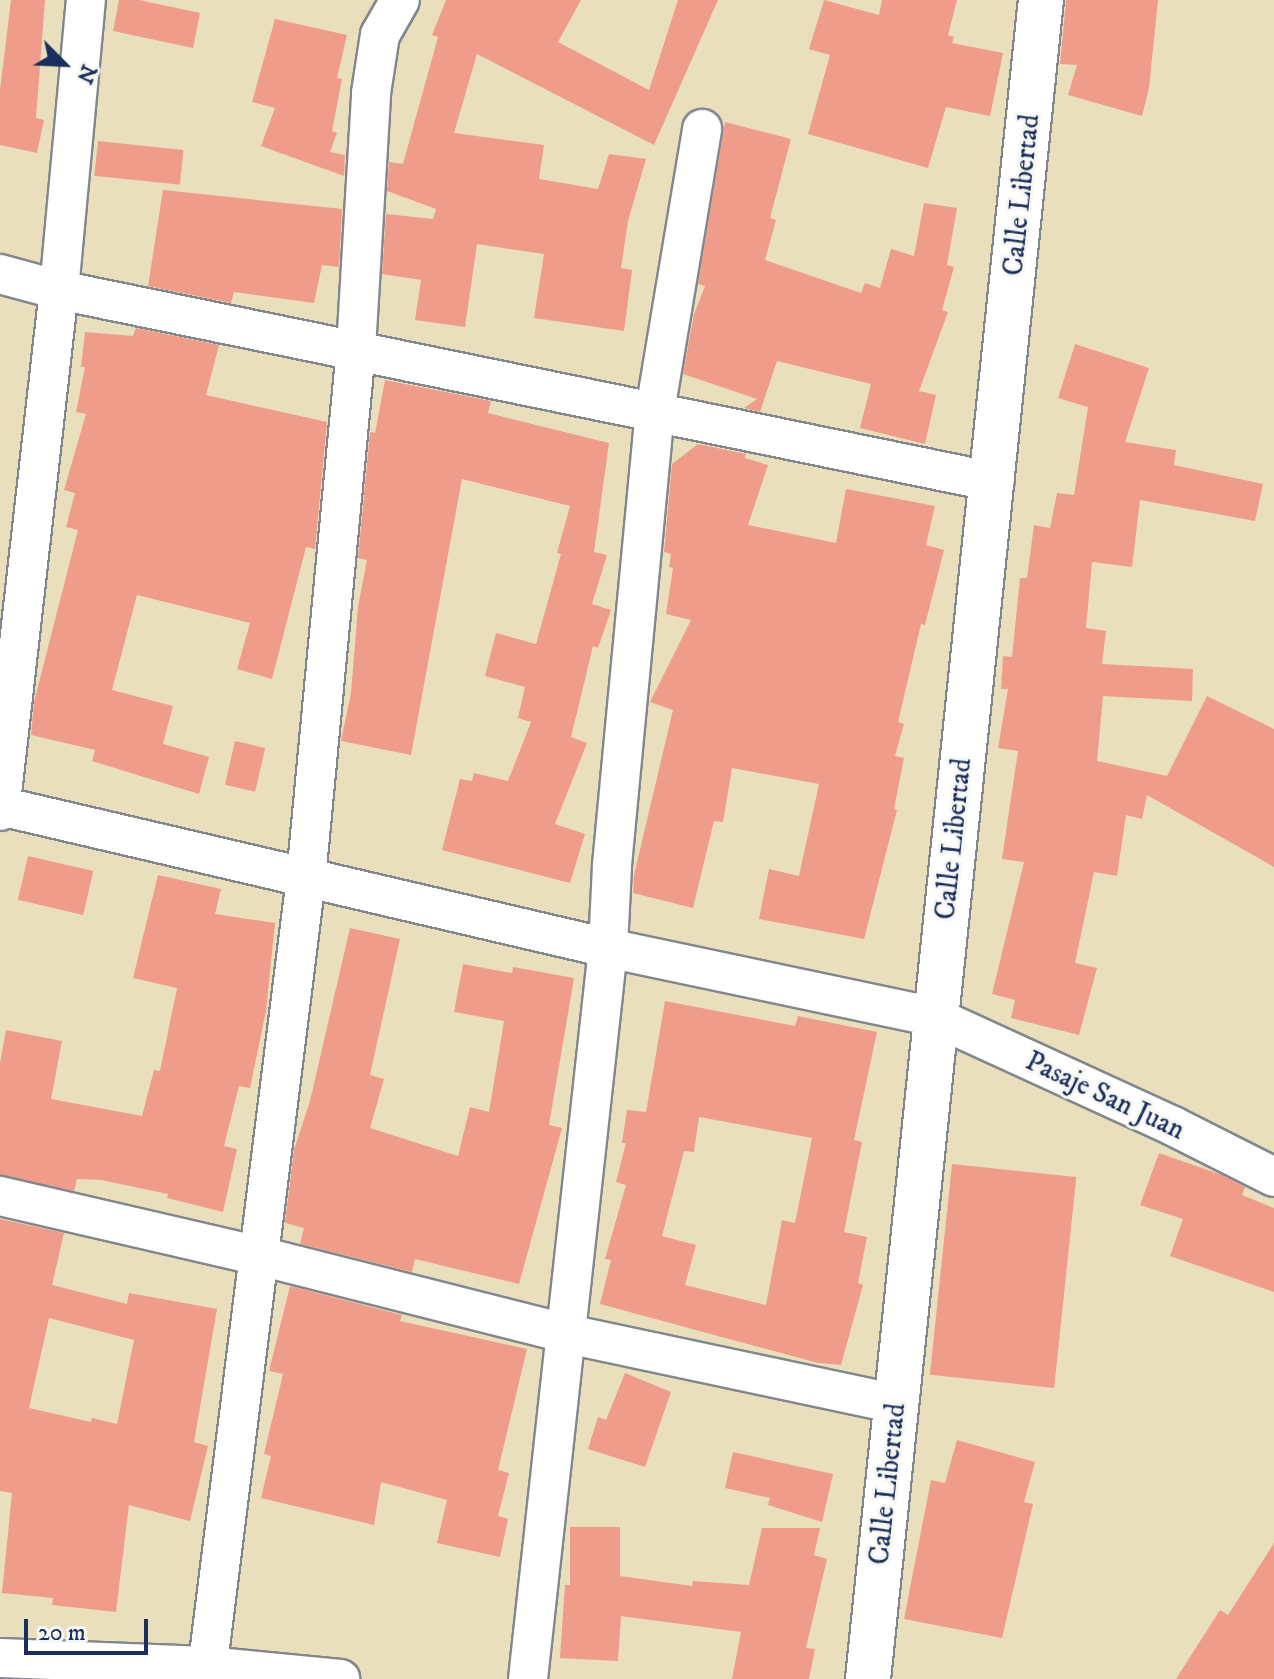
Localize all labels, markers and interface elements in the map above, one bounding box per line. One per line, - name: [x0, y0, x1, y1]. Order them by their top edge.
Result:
- north arrow: [24, 24, 104, 104]
- text: N: [70, 60, 102, 88]
- street label: Calle Libertad: [997, 113, 1047, 277]
- street label: Calle Libertad: [929, 757, 979, 921]
- street label: Pasaje San Juan: [1020, 1045, 1190, 1147]
- street label: Calle Libertad: [863, 1402, 913, 1566]
- scale bar: [28, 1603, 152, 1653]
- text: 20 m: [38, 1618, 86, 1648]

